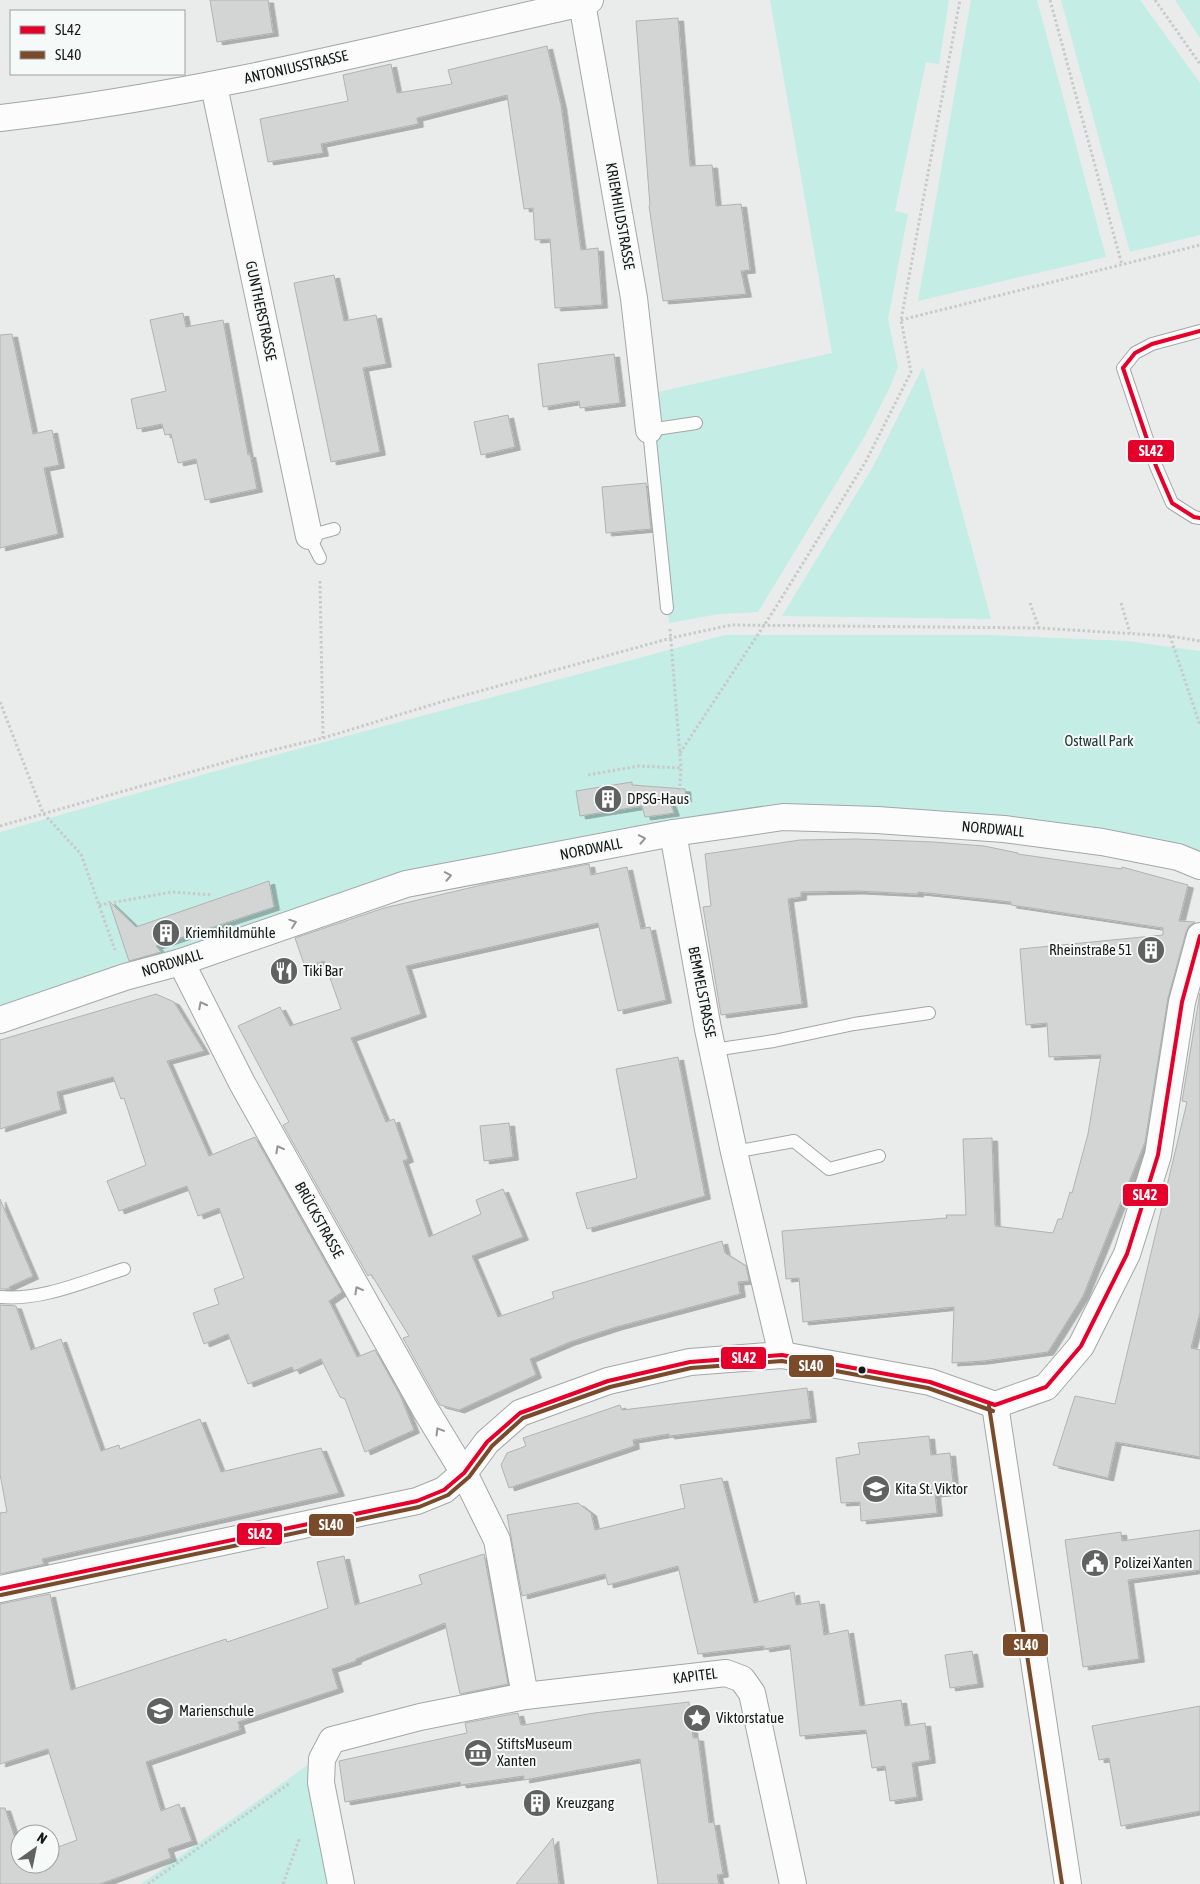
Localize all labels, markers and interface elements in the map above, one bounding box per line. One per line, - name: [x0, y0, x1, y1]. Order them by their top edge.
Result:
- legend: [10, 10, 185, 75]
- text: SL42: [55, 21, 81, 38]
- text: SL40: [55, 46, 81, 63]
- street label: ANTONIUSSTRASSE: [242, 46, 350, 87]
- street label: KRIEMHILDSTRASSE: [603, 161, 638, 271]
- street label: GUNTHERSTRASSE: [243, 259, 280, 363]
- line badge: SL42: [1127, 439, 1175, 463]
- text: SL42: [1139, 443, 1164, 459]
- park label: Ostwall Park: [1064, 732, 1134, 749]
- building icon: DPSG-Haus: [593, 784, 623, 814]
- place label: DPSG-Haus: [627, 790, 689, 807]
- street label: NORDWALL: [961, 817, 1025, 840]
- street label: NORDWALL: [558, 834, 624, 863]
- one-way arrow: [638, 834, 646, 844]
- one-way arrow: [444, 871, 453, 882]
- building icon: Kriemhildmühle: [151, 918, 181, 948]
- one-way arrow: [288, 919, 297, 929]
- place label: Kriemhildmühle: [185, 924, 276, 941]
- building icon: Rheinstraße 51: [1136, 935, 1166, 965]
- place label: Rheinstraße 51: [1049, 941, 1132, 958]
- street label: NORDWALL: [139, 945, 205, 980]
- street label: BEMMELSTRASSE: [685, 945, 720, 1040]
- restaurant icon: Tiki Bar: [269, 956, 299, 986]
- place label: Tiki Bar: [303, 962, 343, 979]
- one-way arrow: [198, 1001, 209, 1010]
- one-way arrow: [275, 1145, 285, 1154]
- street label: BRÜCKSTRASSE: [292, 1179, 348, 1261]
- line badge: SL42: [1122, 1183, 1169, 1207]
- text: SL42: [1133, 1187, 1158, 1203]
- one-way arrow: [355, 1286, 365, 1295]
- line badge: SL42: [720, 1346, 767, 1370]
- text: SL42: [732, 1350, 757, 1366]
- line badge: SL40: [788, 1354, 835, 1378]
- text: SL40: [799, 1358, 824, 1374]
- unlabelled marker: [857, 1365, 867, 1375]
- one-way arrow: [435, 1428, 445, 1437]
- school or university icon: Kita St. Viktor: [861, 1474, 891, 1504]
- place label: Kita St. Viktor: [895, 1480, 968, 1497]
- line badge: SL40: [308, 1513, 355, 1537]
- text: SL40: [319, 1517, 344, 1533]
- line badge: SL42: [236, 1522, 283, 1546]
- text: SL42: [248, 1526, 273, 1542]
- public building icon: Polizei Xanten: [1080, 1548, 1110, 1578]
- place label: Polizei Xanten: [1114, 1554, 1193, 1571]
- line badge: SL40: [1002, 1633, 1049, 1657]
- text: SL40: [1014, 1637, 1039, 1653]
- street label: KAPITEL: [672, 1664, 718, 1687]
- school or university icon: Marienschule: [145, 1696, 175, 1726]
- place label: Marienschule: [179, 1702, 254, 1719]
- place icon: Viktorstatue: [682, 1703, 712, 1733]
- place label: Viktorstatue: [716, 1709, 784, 1726]
- place label: StiftsMuseum Xanten: [497, 1735, 572, 1769]
- museum icon: StiftsMuseum Xanten: [463, 1738, 493, 1768]
- building icon: Kreuzgang: [522, 1788, 552, 1818]
- place label: Kreuzgang: [556, 1794, 615, 1811]
- north arrow: [10, 1824, 60, 1874]
- text: N: [34, 1829, 50, 1847]

